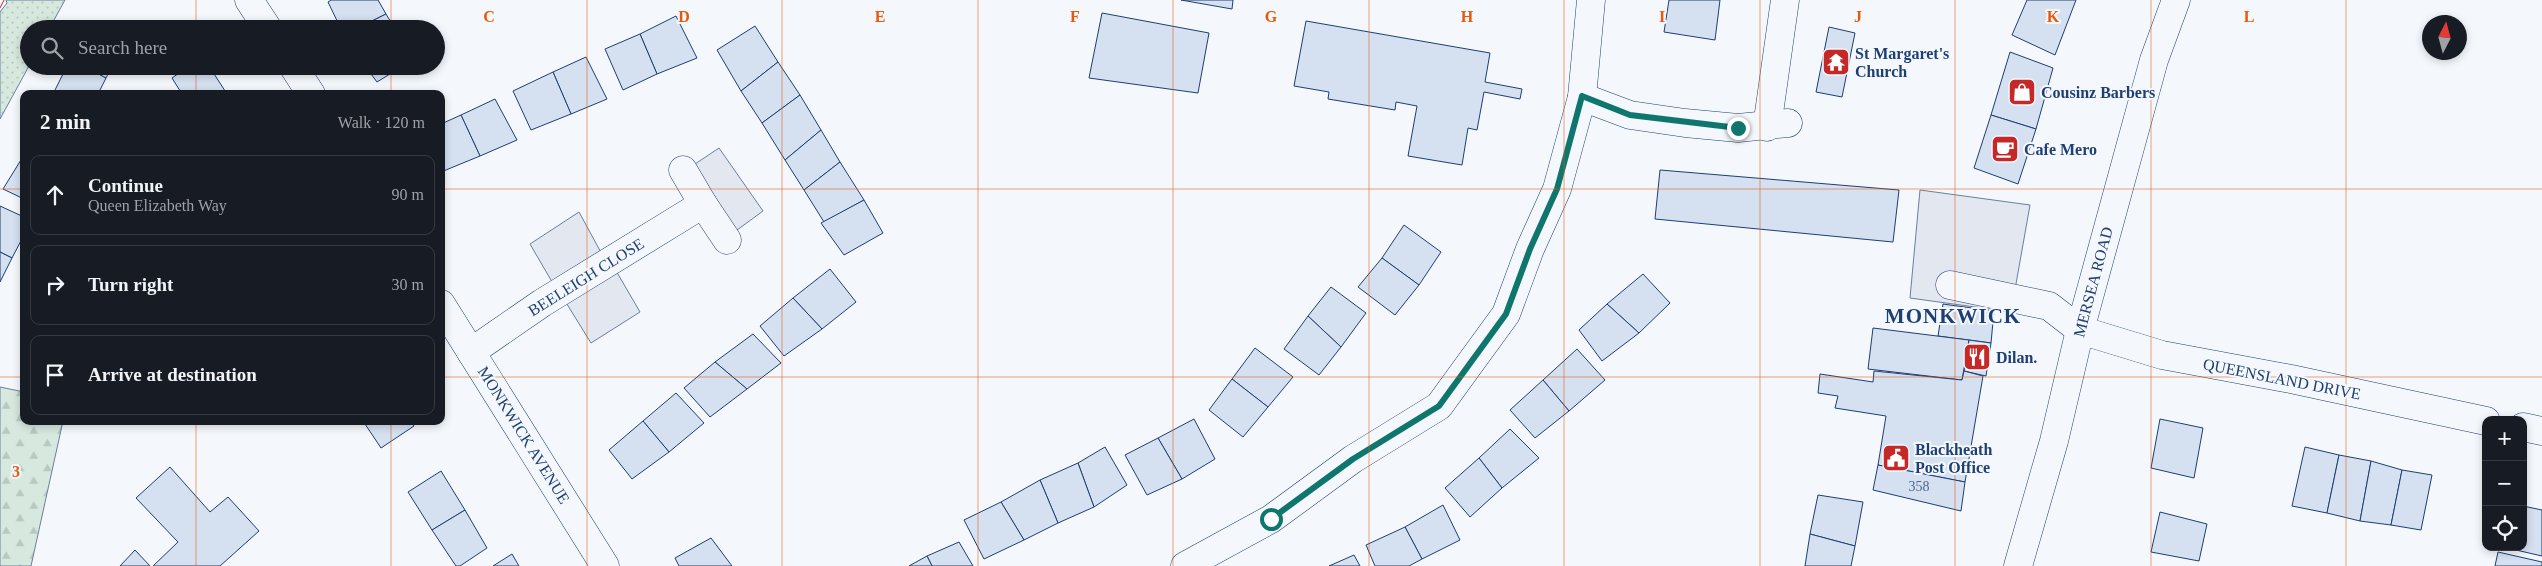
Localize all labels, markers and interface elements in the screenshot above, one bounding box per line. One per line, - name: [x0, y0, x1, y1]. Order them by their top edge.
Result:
- text: C: [483, 8, 495, 25]
- text: D: [678, 8, 690, 25]
- text: E: [875, 8, 885, 25]
- text: F: [1070, 8, 1080, 25]
- text: G: [1265, 8, 1278, 25]
- text: H: [1461, 8, 1474, 25]
- text: I: [1659, 8, 1665, 25]
- text: J: [1854, 8, 1862, 25]
- text: K: [2047, 8, 2060, 25]
- text: L: [2244, 8, 2254, 25]
- north arrow: [2422, 15, 2467, 60]
- search box: [20, 20, 445, 75]
- icon: search: [38, 34, 66, 62]
- text: Search here: [78, 37, 167, 58]
- place label: St Margaret's Church: [1855, 45, 1949, 80]
- temple icon: St Margaret's Church: [1821, 47, 1851, 77]
- shop icon: Cousinz Barbers: [2007, 77, 2037, 107]
- place label: Cousinz Barbers: [2041, 84, 2155, 101]
- text: 2 min: [40, 110, 91, 134]
- text: Walk · 120 m: [338, 114, 425, 131]
- route end: [1727, 117, 1750, 140]
- cafe icon: Cafe Mero: [1990, 134, 2020, 164]
- place label: Cafe Mero: [2024, 141, 2097, 158]
- text: Continue: [88, 175, 163, 196]
- icon: ahead: [41, 181, 69, 209]
- text: 90 m: [392, 186, 424, 203]
- text: Queen Elizabeth Way: [88, 197, 227, 214]
- street label: MERSEA ROAD: [2070, 225, 2116, 339]
- street label: BEELEIGH CLOSE: [525, 235, 647, 319]
- icon: right: [41, 271, 69, 299]
- text: Turn right: [88, 274, 173, 295]
- text: 30 m: [392, 276, 424, 293]
- district label: MONKWICK: [1885, 304, 2021, 328]
- restaurant icon: Dilan.: [1962, 342, 1992, 372]
- place label: Dilan.: [1996, 349, 2037, 366]
- street label: QUEENSLAND DRIVE: [2202, 355, 2362, 403]
- icon: arrive: [41, 361, 69, 389]
- street label: MONKWICK AVENUE: [475, 363, 573, 507]
- text: Arrive at destination: [88, 364, 257, 385]
- map controls: [2482, 416, 2527, 551]
- button: +: [2482, 416, 2527, 461]
- place label: Blackheath Post Office: [1915, 441, 1992, 476]
- public building icon: Blackheath Post Office: [1881, 443, 1911, 473]
- button: −: [2482, 461, 2527, 506]
- text: 3: [12, 463, 20, 480]
- house number: 358: [1909, 479, 1930, 494]
- button: locate: [2482, 506, 2527, 551]
- route start: [1260, 508, 1283, 531]

